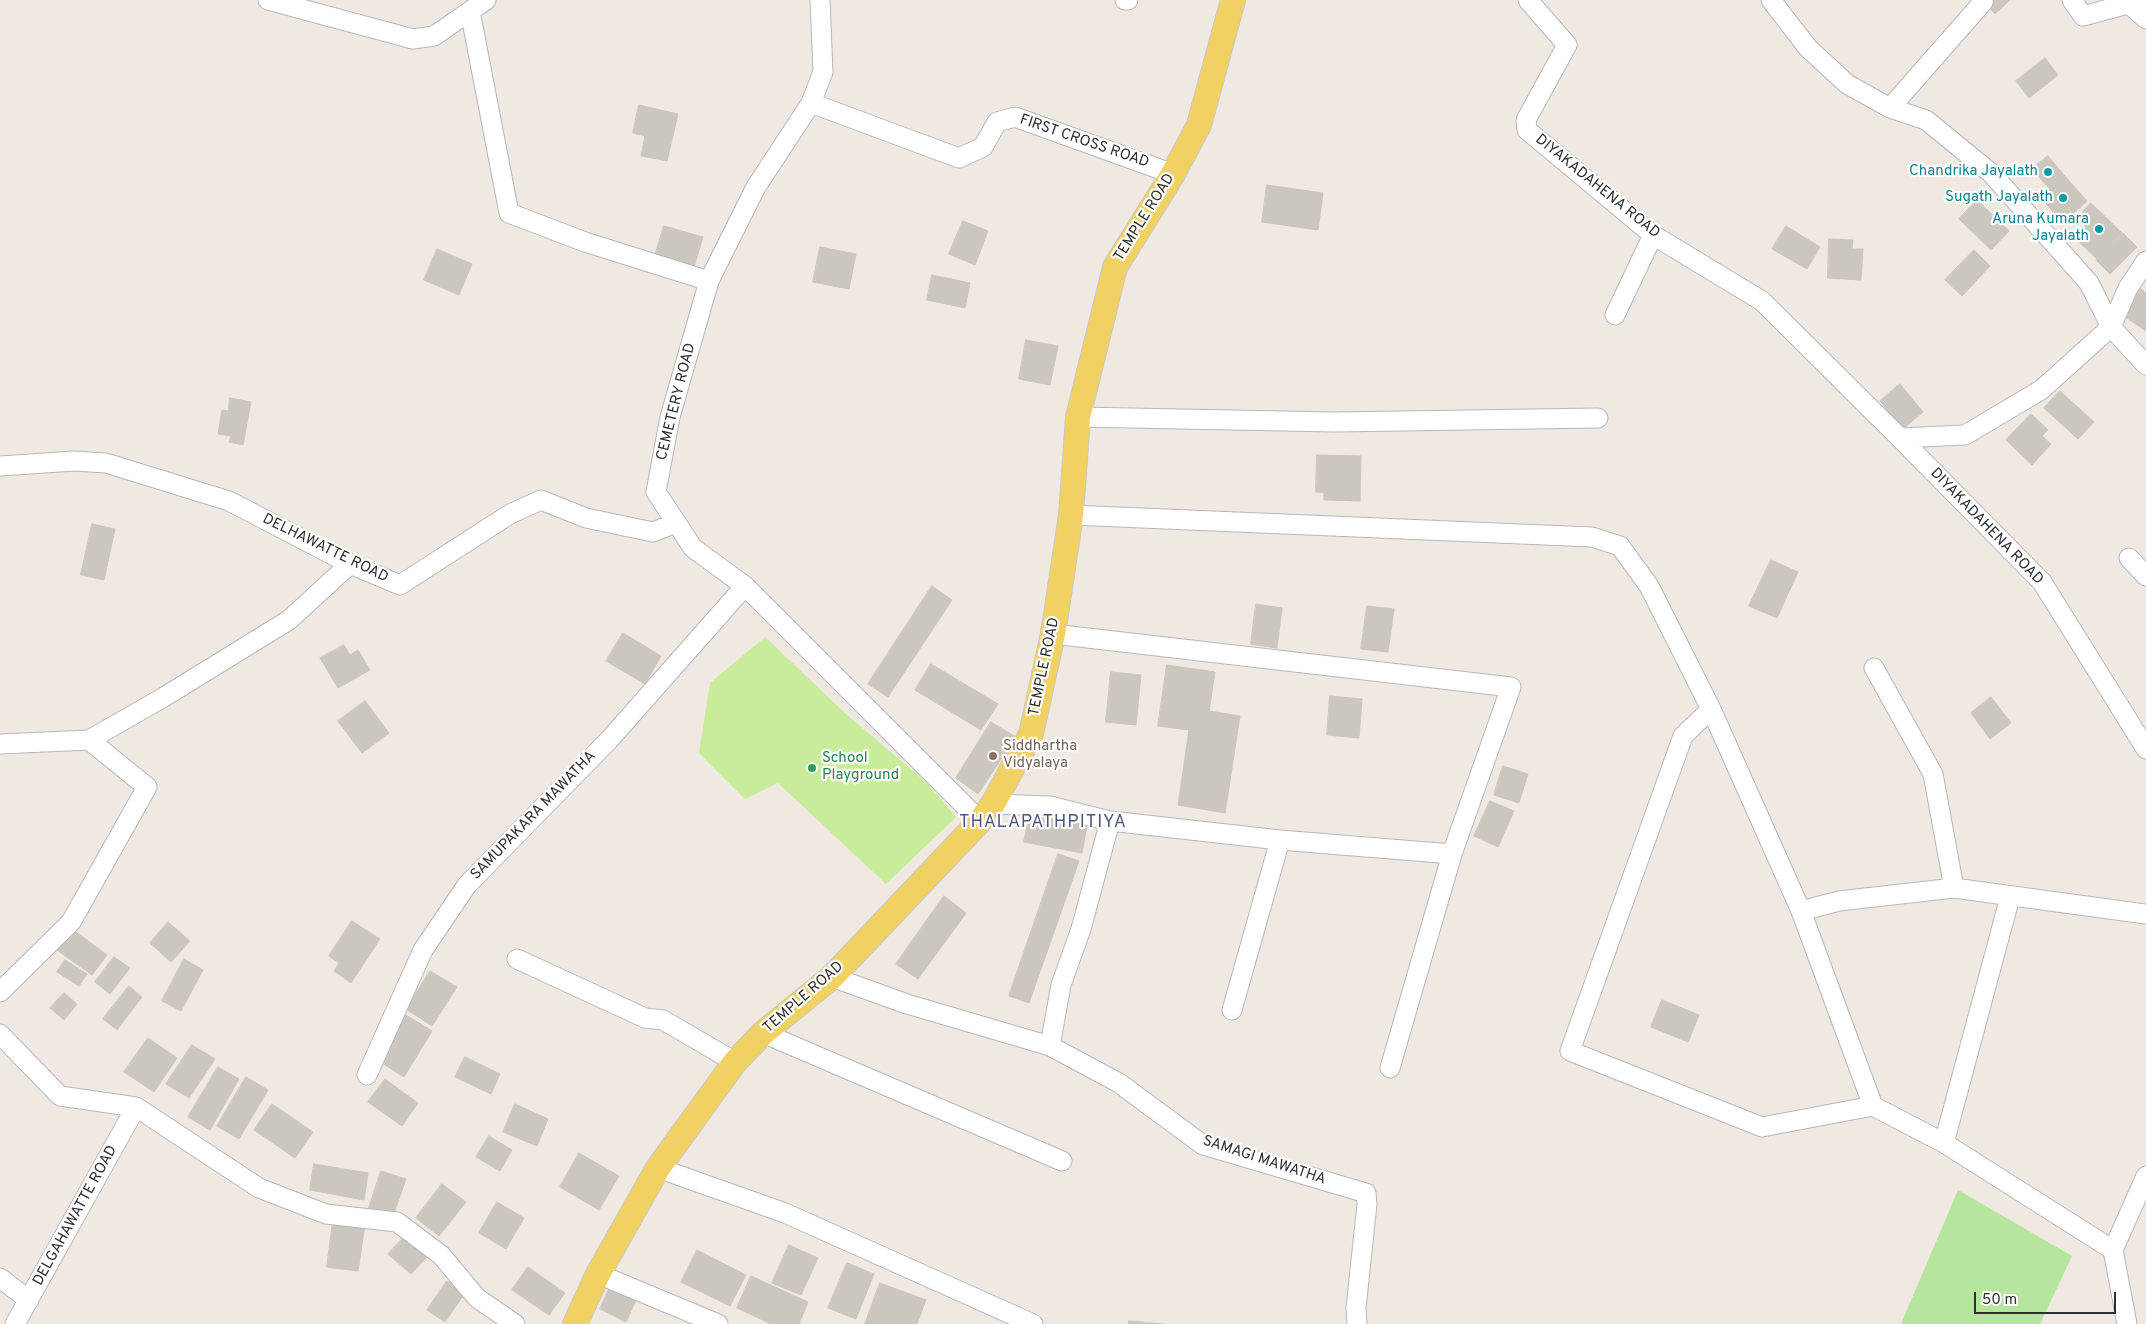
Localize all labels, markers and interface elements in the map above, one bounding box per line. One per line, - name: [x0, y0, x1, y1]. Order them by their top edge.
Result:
- street label: FIRST CROSS ROAD: [1017, 111, 1151, 173]
- street label: DIYAKADAHENA ROAD: [1531, 131, 1663, 243]
- place label: Chandrika Jayalath: [1909, 163, 2038, 181]
- marker: Chandrika Jayalath: [2042, 166, 2054, 178]
- street label: TEMPLE ROAD: [1111, 171, 1179, 265]
- place label: Sugath Jayalath: [1945, 189, 2053, 207]
- marker: Sugath Jayalath: [2057, 192, 2069, 204]
- place label: Aruna Kumara Jayalath: [1992, 211, 2089, 246]
- marker: Aruna Kumara Jayalath: [2093, 223, 2105, 235]
- street label: CEMETERY ROAD: [654, 341, 700, 463]
- street label: DIYAKADAHENA ROAD: [1926, 465, 2046, 589]
- street label: DELHAWATTE ROAD: [259, 511, 391, 587]
- street label: TEMPLE ROAD: [1026, 616, 1064, 718]
- place label: Siddhartha Vidyalaya: [1003, 738, 1077, 773]
- street label: SAMUPAKARA MAWATHA: [468, 748, 600, 884]
- place label: School Playground: [822, 750, 899, 785]
- marker: Siddhartha Vidyalaya: [987, 750, 999, 762]
- marker: School Playground: [806, 762, 818, 774]
- district label: THALAPATHPITIYA: [957, 812, 1129, 834]
- street label: TEMPLE ROAD: [760, 958, 848, 1038]
- street label: SAMAGI MAWATHA: [1200, 1133, 1328, 1189]
- street label: DELGAHAWATTE ROAD: [30, 1143, 122, 1289]
- scale bar: [1976, 1282, 2118, 1314]
- text: 50 m: [1982, 1291, 2017, 1310]

